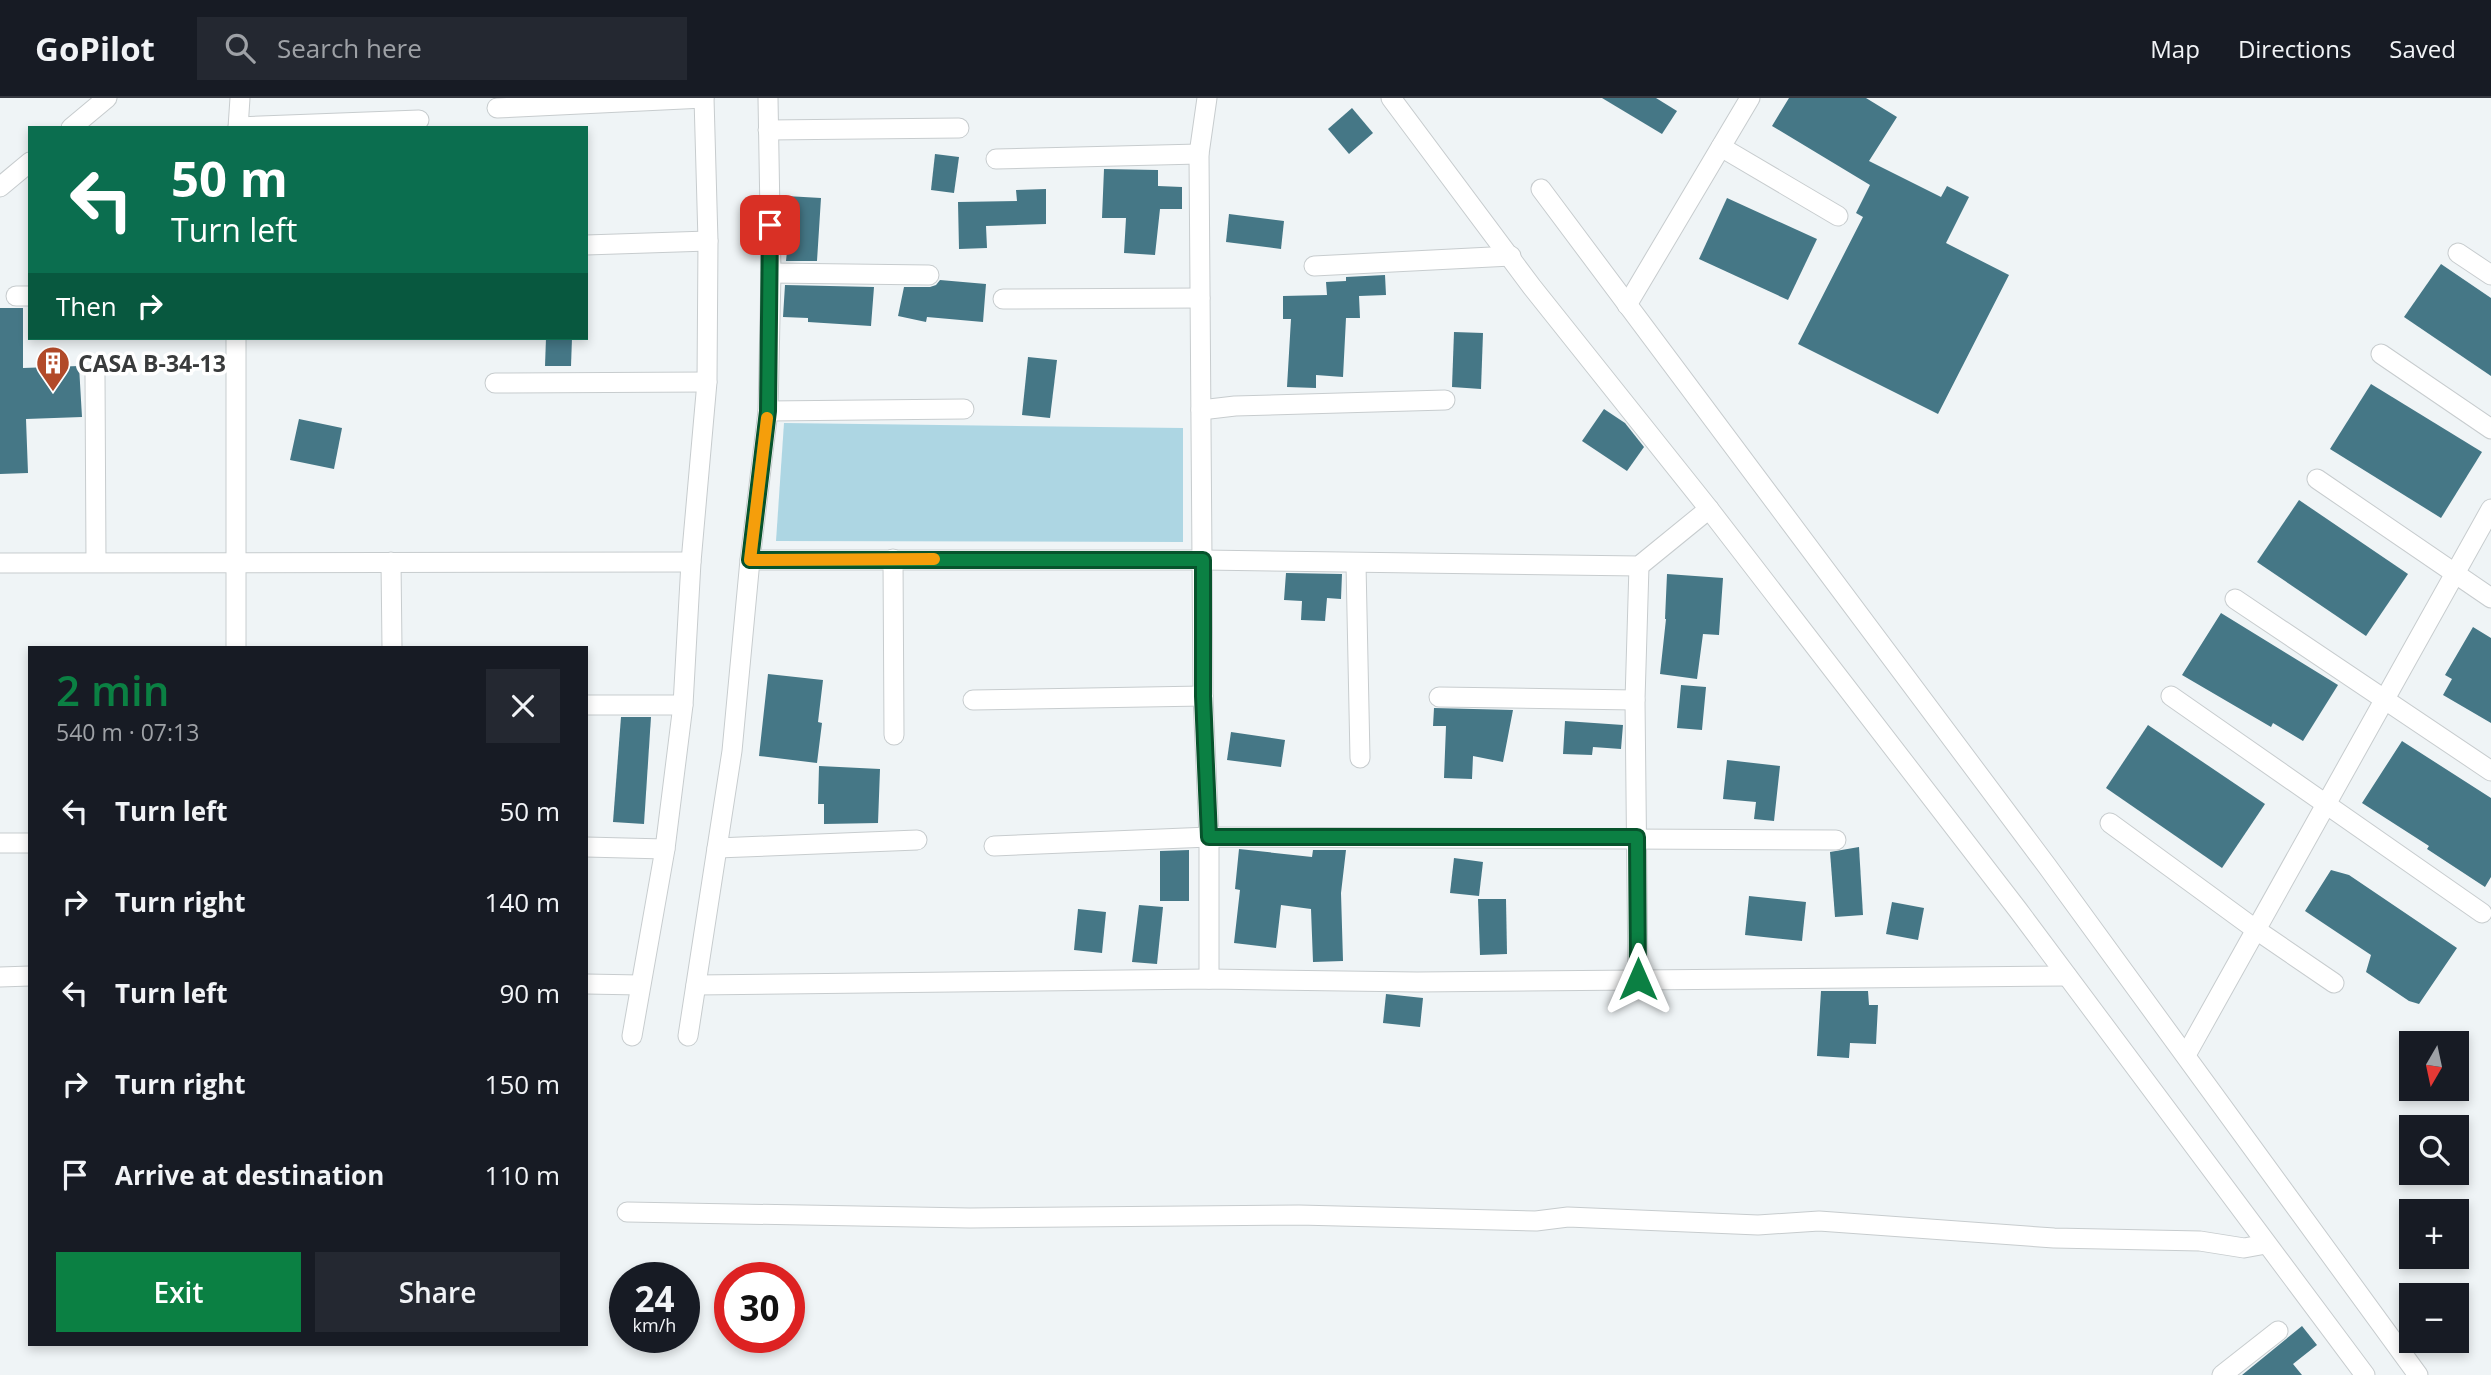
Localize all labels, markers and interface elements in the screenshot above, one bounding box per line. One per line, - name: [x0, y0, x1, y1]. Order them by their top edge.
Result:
- search box: [197, 17, 687, 80]
- text: GoPilot: [35, 26, 155, 71]
- icon: search: [221, 29, 259, 67]
- text: Search here: [277, 30, 422, 66]
- text: Map: [2150, 32, 2200, 65]
- text: Directions: [2238, 32, 2351, 65]
- text: Saved: [2389, 32, 2456, 65]
- text: 50 m: [171, 145, 288, 211]
- icon: left: [56, 154, 147, 245]
- pin: [740, 195, 800, 255]
- icon: arrive: [751, 206, 789, 244]
- text: Turn left: [171, 208, 297, 251]
- icon: right: [131, 287, 169, 325]
- text: Then: [56, 288, 117, 324]
- building icon: CASA B-34-13: [34, 344, 72, 393]
- place label: CASA B-34-13: [78, 347, 226, 379]
- text: 2 min: [56, 661, 169, 718]
- button: close: [486, 669, 560, 743]
- text: 540 m · 07:13: [56, 716, 199, 748]
- icon: left: [56, 792, 94, 830]
- text: Turn left: [115, 793, 227, 829]
- text: 50 m: [499, 793, 560, 829]
- icon: right: [56, 883, 94, 921]
- text: Turn right: [115, 884, 246, 920]
- text: 140 m: [485, 884, 560, 920]
- position arrow: [1601, 942, 1675, 1016]
- icon: left: [56, 974, 94, 1012]
- text: Turn left: [115, 975, 227, 1011]
- text: 90 m: [499, 975, 560, 1011]
- north arrow: [2399, 1031, 2469, 1101]
- map controls: [2399, 1031, 2469, 1353]
- icon: right: [56, 1065, 94, 1103]
- text: Turn right: [115, 1066, 246, 1102]
- text: 150 m: [485, 1066, 560, 1102]
- button: search: [2399, 1115, 2469, 1185]
- icon: arrive: [56, 1156, 94, 1194]
- text: Arrive at destination: [115, 1157, 384, 1193]
- text: 110 m: [485, 1157, 560, 1193]
- button: +: [2399, 1199, 2469, 1269]
- button: Exit: [56, 1252, 301, 1332]
- button: Share: [315, 1252, 560, 1332]
- speed limit sign: 30: [714, 1262, 805, 1353]
- text: 24: [634, 1275, 675, 1322]
- button: −: [2399, 1283, 2469, 1353]
- text: km/h: [633, 1313, 676, 1337]

